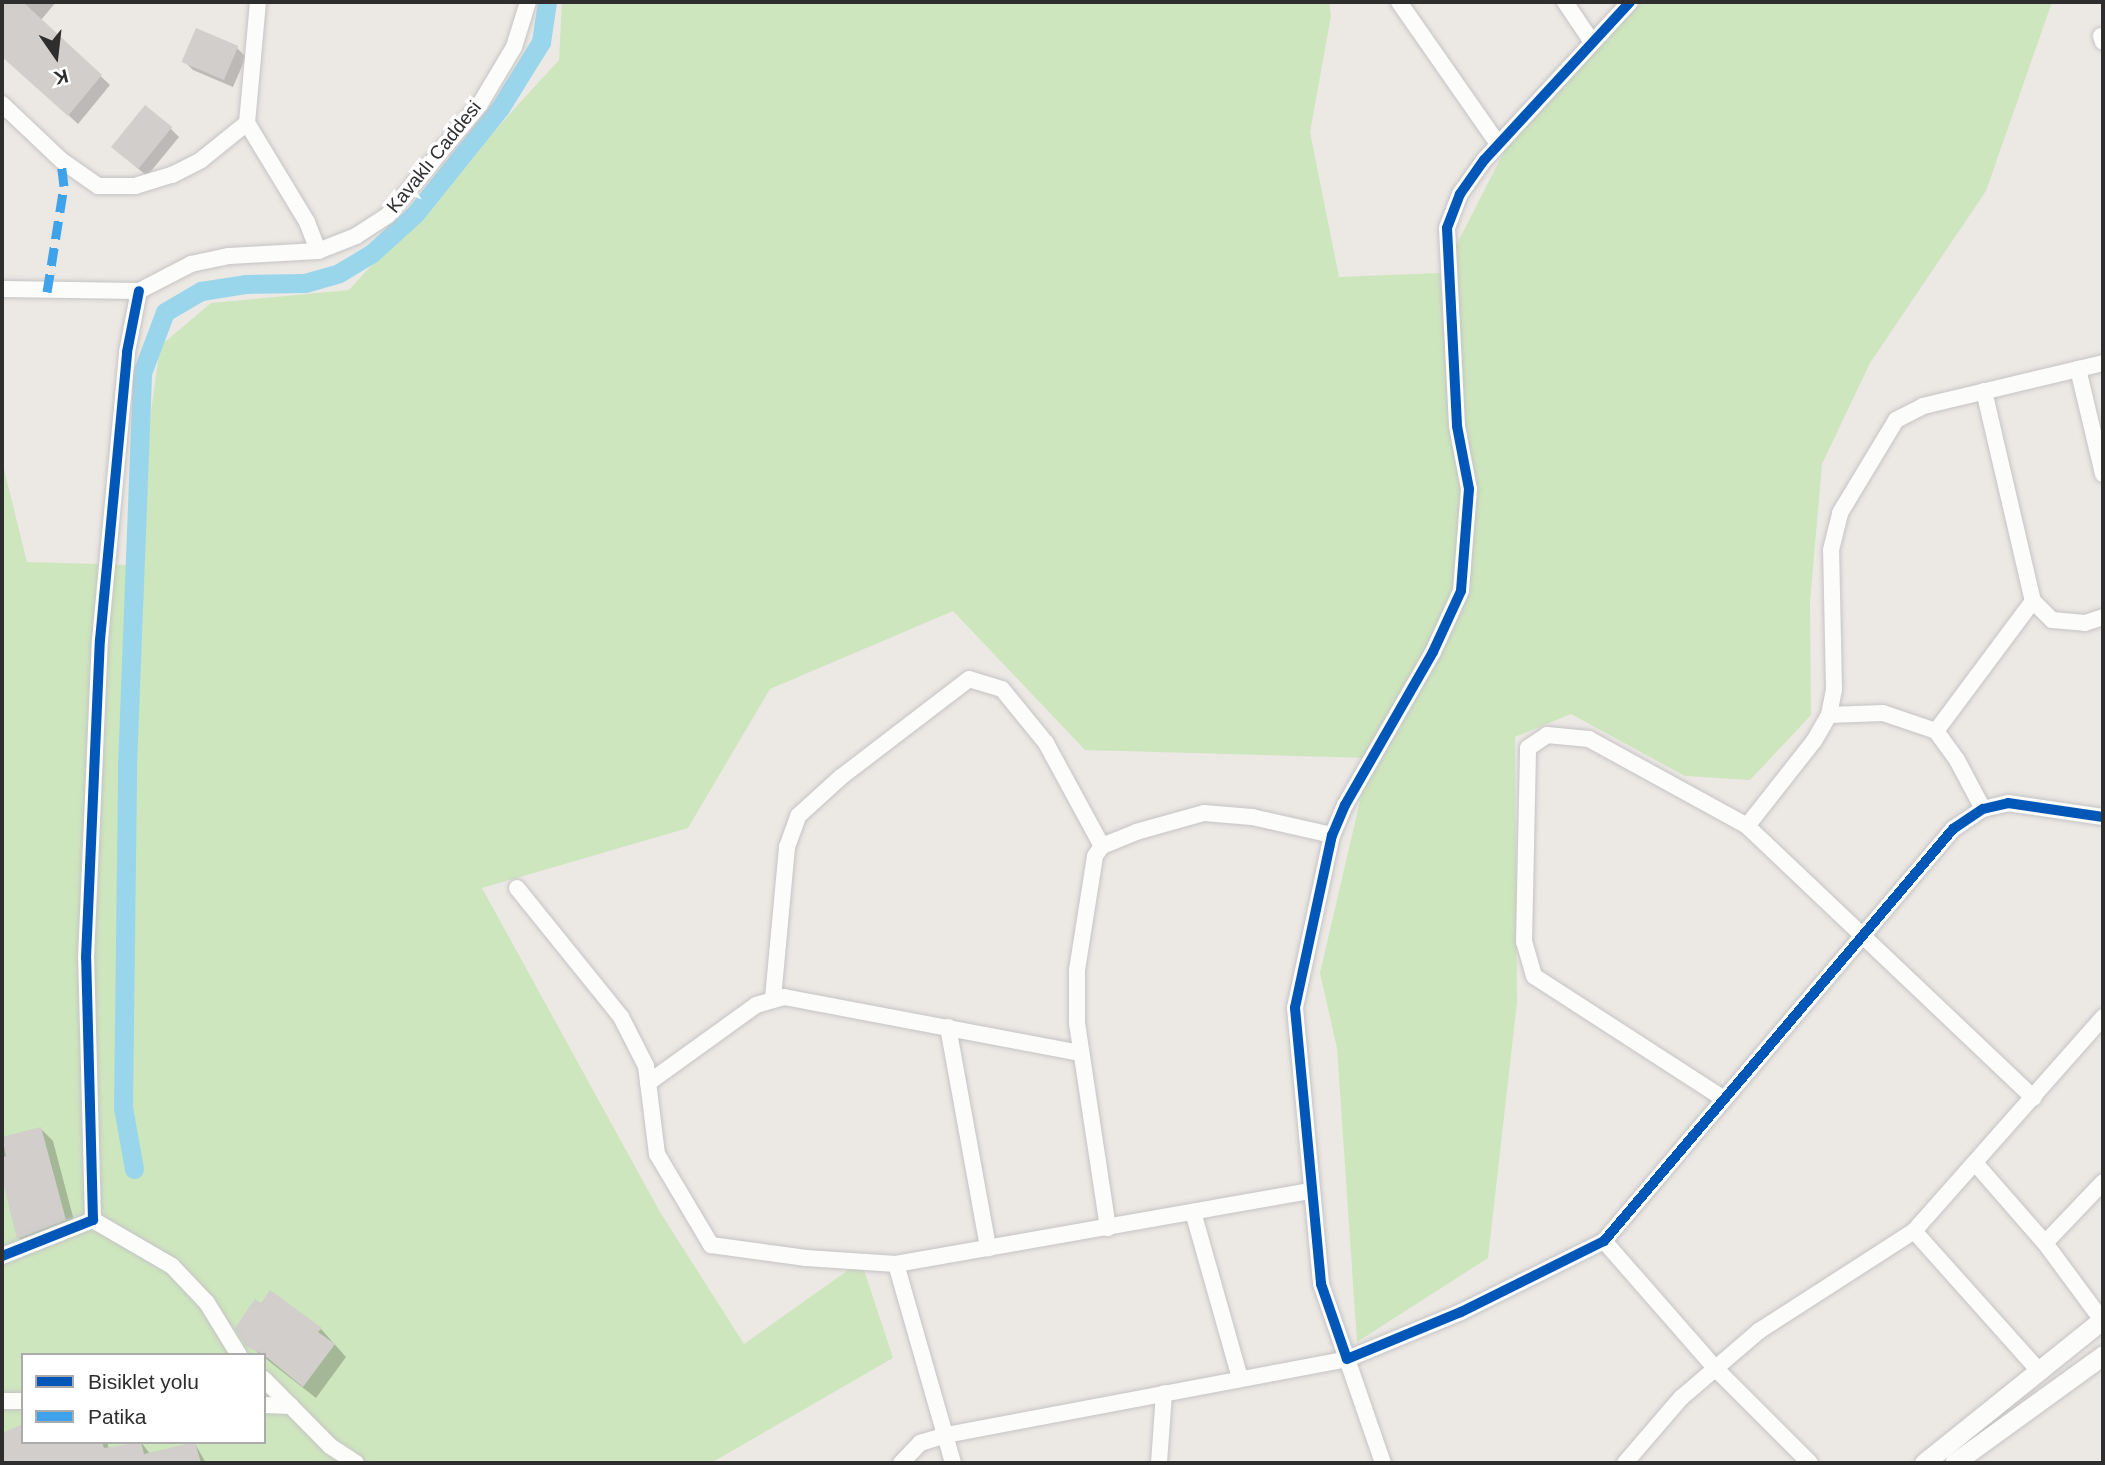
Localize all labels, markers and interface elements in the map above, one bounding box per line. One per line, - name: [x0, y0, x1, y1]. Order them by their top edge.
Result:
- north arrow: [21, 21, 91, 91]
- text: K: [52, 65, 70, 89]
- street label: Kavaklı Caddesi: [382, 96, 486, 218]
- legend: [21, 1353, 266, 1444]
- text: Bisiklet yolu: [88, 1370, 199, 1393]
- text: Patika: [88, 1405, 146, 1428]

